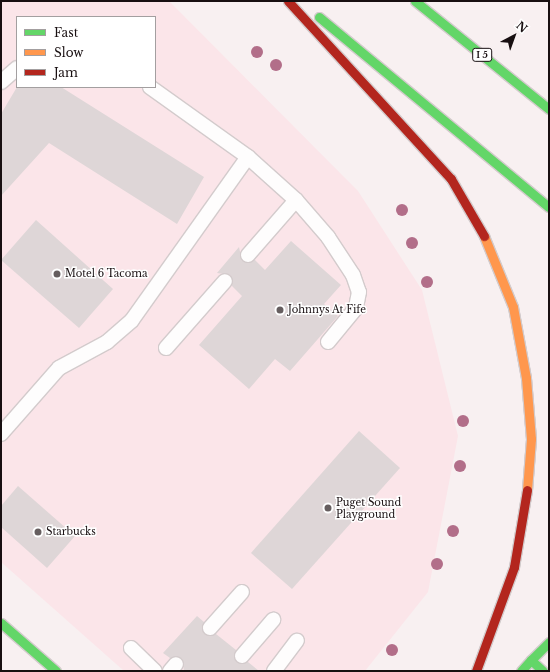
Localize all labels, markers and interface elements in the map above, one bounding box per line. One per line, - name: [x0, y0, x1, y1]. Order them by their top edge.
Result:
- legend: [16, 16, 156, 88]
- north arrow: [494, 16, 534, 56]
- text: N: [513, 18, 530, 36]
- text: Fast: [54, 25, 78, 40]
- text: Slow: [54, 45, 83, 60]
- road number: I 5: [472, 48, 492, 62]
- text: Jam: [54, 65, 78, 80]
- place label: Motel 6 Tacoma: [65, 268, 148, 280]
- marker: Motel 6 Tacoma: [52, 269, 62, 279]
- place label: Johnnys At Fife: [288, 304, 366, 316]
- marker: Johnnys At Fife: [275, 305, 285, 315]
- place label: Puget Sound Playground: [336, 496, 401, 520]
- marker: Puget Sound Playground: [323, 503, 333, 513]
- place label: Starbucks: [46, 526, 96, 538]
- marker: Starbucks: [33, 527, 43, 537]

